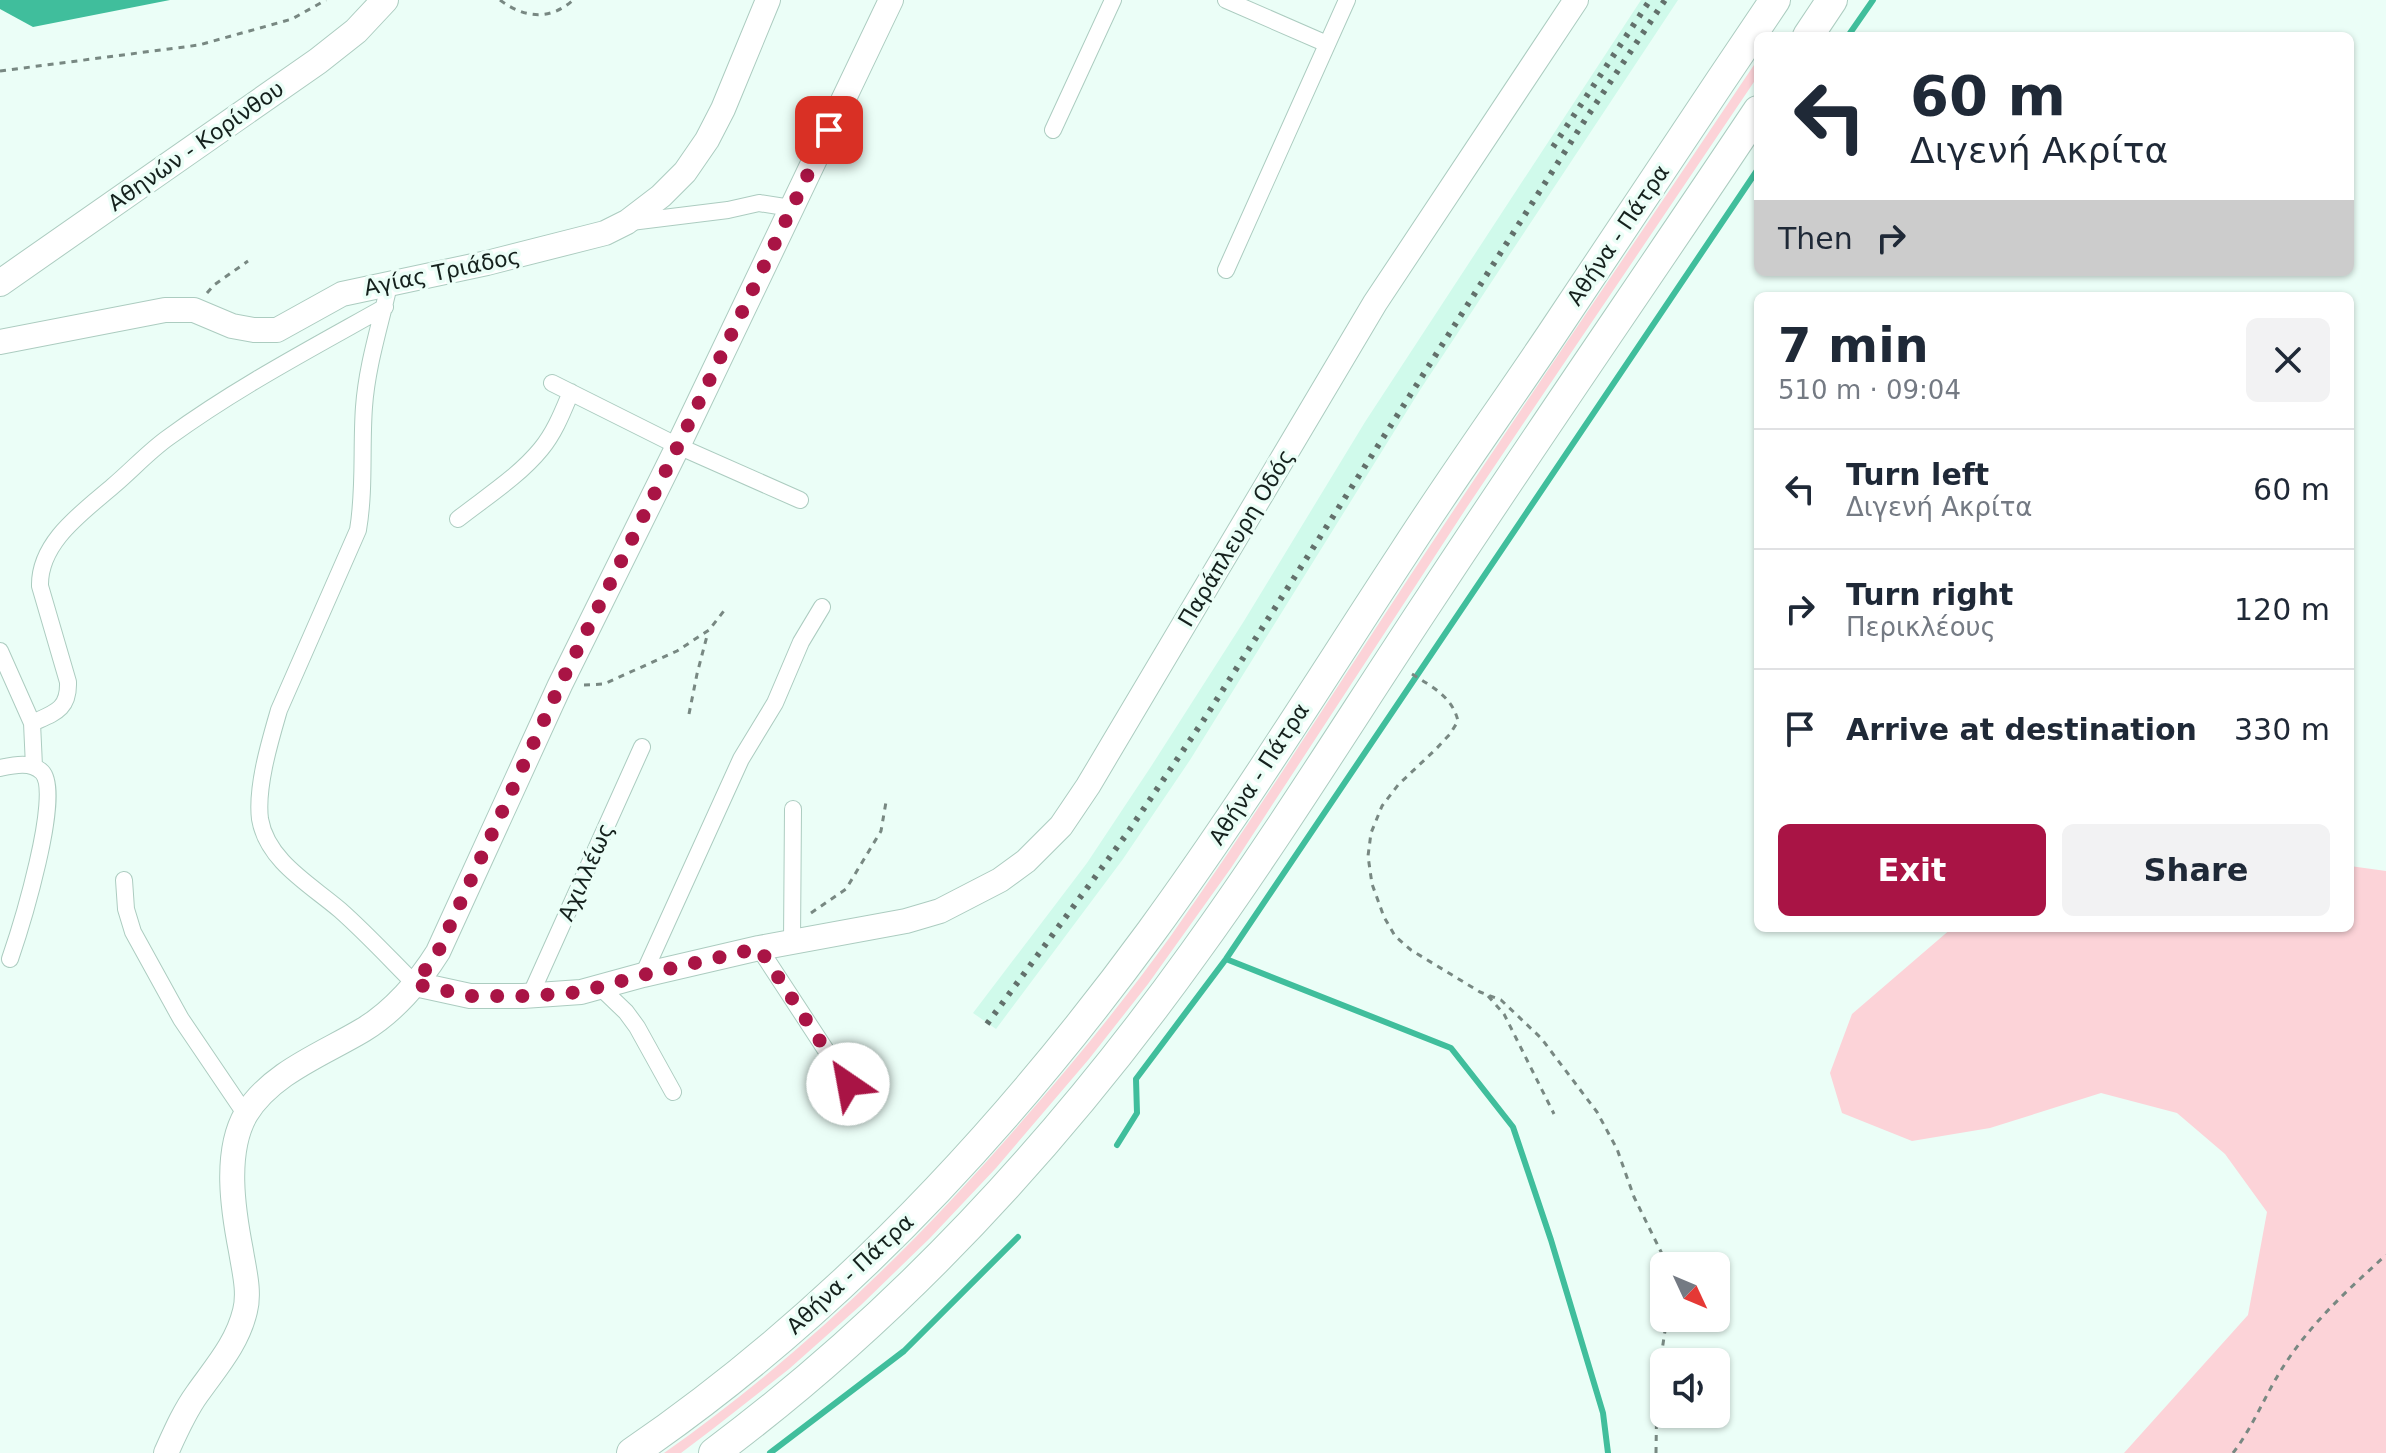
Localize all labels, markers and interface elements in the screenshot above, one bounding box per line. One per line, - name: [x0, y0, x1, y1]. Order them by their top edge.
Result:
- text: 60 m: [1910, 63, 2066, 128]
- icon: left: [1778, 64, 1882, 168]
- street label: Αθηνών - Κορίνθου: [103, 76, 289, 216]
- pin: [795, 96, 863, 164]
- icon: arrive: [807, 108, 851, 152]
- text: Διγενή Ακρίτα: [1910, 130, 2168, 171]
- street label: Αθήνα - Πάτρα: [1562, 160, 1674, 310]
- icon: right: [1869, 216, 1913, 260]
- text: Then: [1778, 221, 1853, 256]
- street label: Αγίας Τριάδος: [362, 243, 522, 301]
- text: 7 min: [1778, 317, 1929, 373]
- button: close: [2246, 318, 2330, 402]
- text: 510 m · 09:04: [1778, 375, 1961, 405]
- street label: Παράπλευρη Οδός: [1173, 445, 1299, 631]
- text: Turn left: [1846, 457, 1989, 492]
- icon: left: [1778, 467, 1822, 511]
- text: 60 m: [2253, 472, 2330, 507]
- text: Διγενή Ακρίτα: [1846, 492, 2033, 522]
- text: Turn right: [1846, 577, 2013, 612]
- icon: right: [1778, 587, 1822, 631]
- text: 120 m: [2234, 592, 2330, 627]
- text: Περικλέους: [1846, 612, 1996, 642]
- street label: Αθήνα - Πάτρα: [1204, 698, 1314, 850]
- icon: arrive: [1778, 707, 1822, 751]
- text: Arrive at destination: [1846, 712, 2197, 747]
- text: 330 m: [2234, 712, 2330, 747]
- street label: Αχιλλέως: [553, 819, 619, 925]
- button: Exit: [1778, 824, 2046, 916]
- button: Share: [2062, 824, 2330, 916]
- position arrow: [806, 1042, 890, 1126]
- street label: Αθήνα - Πάτρα: [782, 1209, 918, 1339]
- north arrow: [1650, 1252, 1730, 1332]
- map controls: [1650, 1252, 1730, 1428]
- button: sound: [1650, 1348, 1730, 1428]

